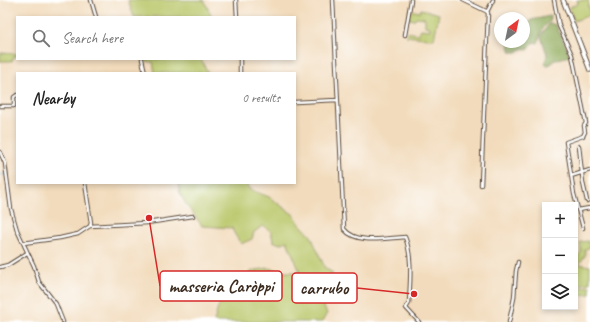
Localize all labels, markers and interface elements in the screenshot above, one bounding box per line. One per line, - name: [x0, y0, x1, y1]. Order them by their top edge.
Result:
- north arrow: [494, 12, 530, 48]
- search box: [16, 16, 296, 60]
- icon: search: [30, 27, 52, 49]
- text: Search here: [62, 29, 123, 48]
- text: Nearby: [32, 88, 75, 109]
- text: 0 results: [242, 90, 280, 106]
- map controls: [542, 202, 578, 310]
- button: +: [542, 202, 578, 238]
- button: −: [542, 238, 578, 274]
- callout: masseria Caròppi: [160, 271, 282, 301]
- callout: carrubo: [292, 273, 357, 303]
- button: layers: [542, 274, 578, 310]
- text: masseria Caròppi: [168, 275, 276, 297]
- text: carrubo: [300, 277, 350, 299]

